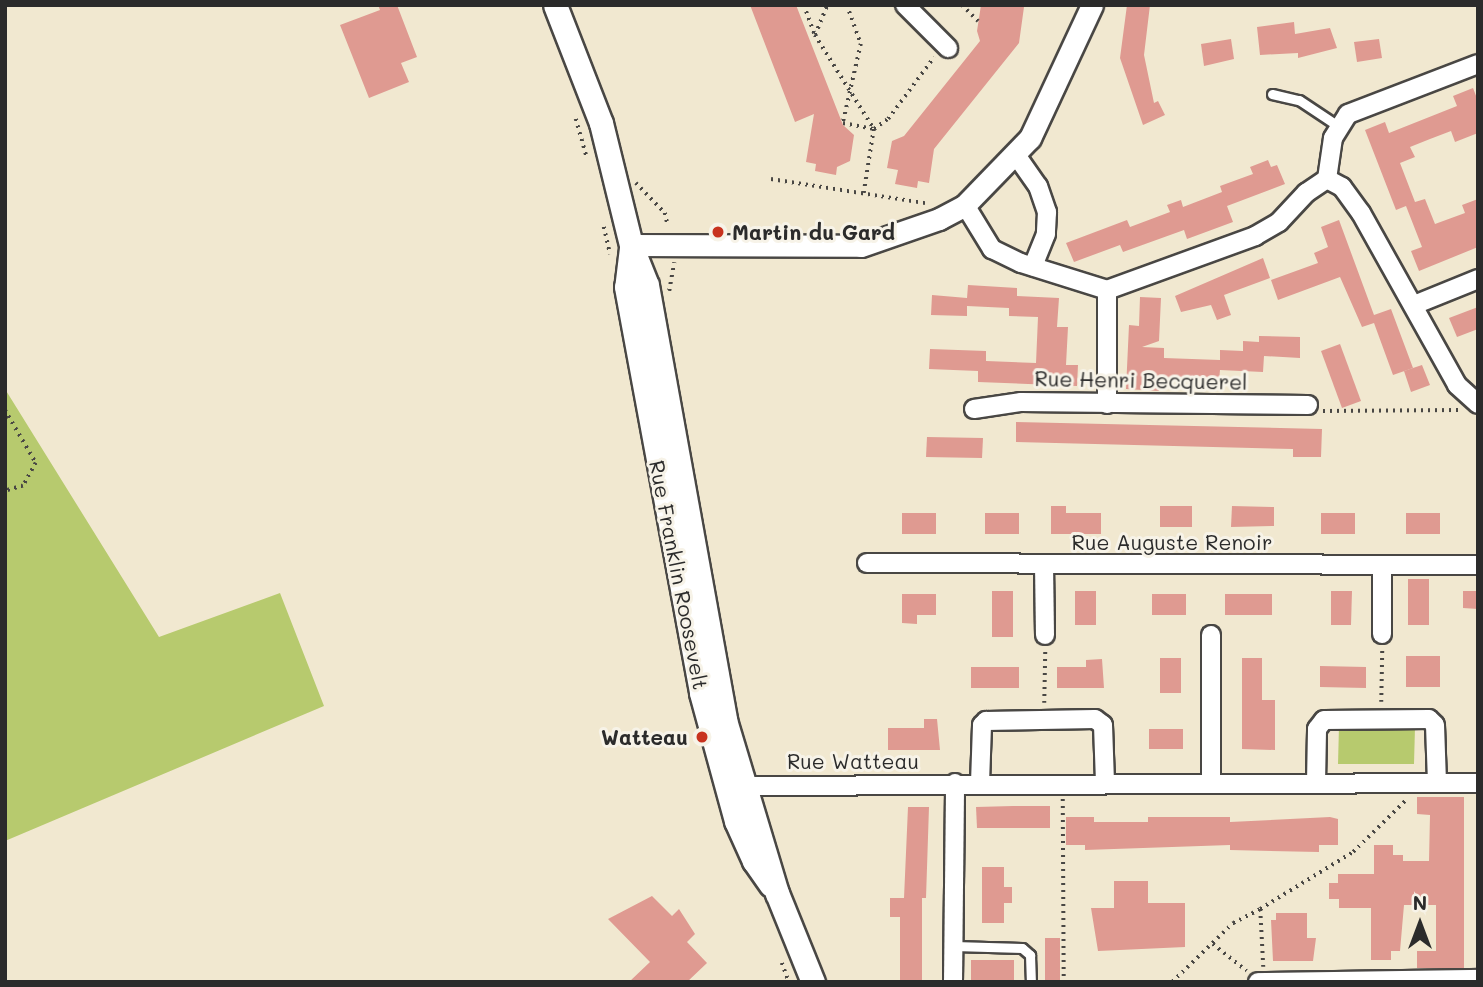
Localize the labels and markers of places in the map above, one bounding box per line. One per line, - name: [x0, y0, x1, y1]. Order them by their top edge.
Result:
- place label: Martin du Gard: [732, 219, 895, 245]
- marker: Martin du Gard: [710, 224, 726, 240]
- place label: Watteau: [601, 724, 688, 750]
- marker: Watteau: [694, 729, 710, 745]

